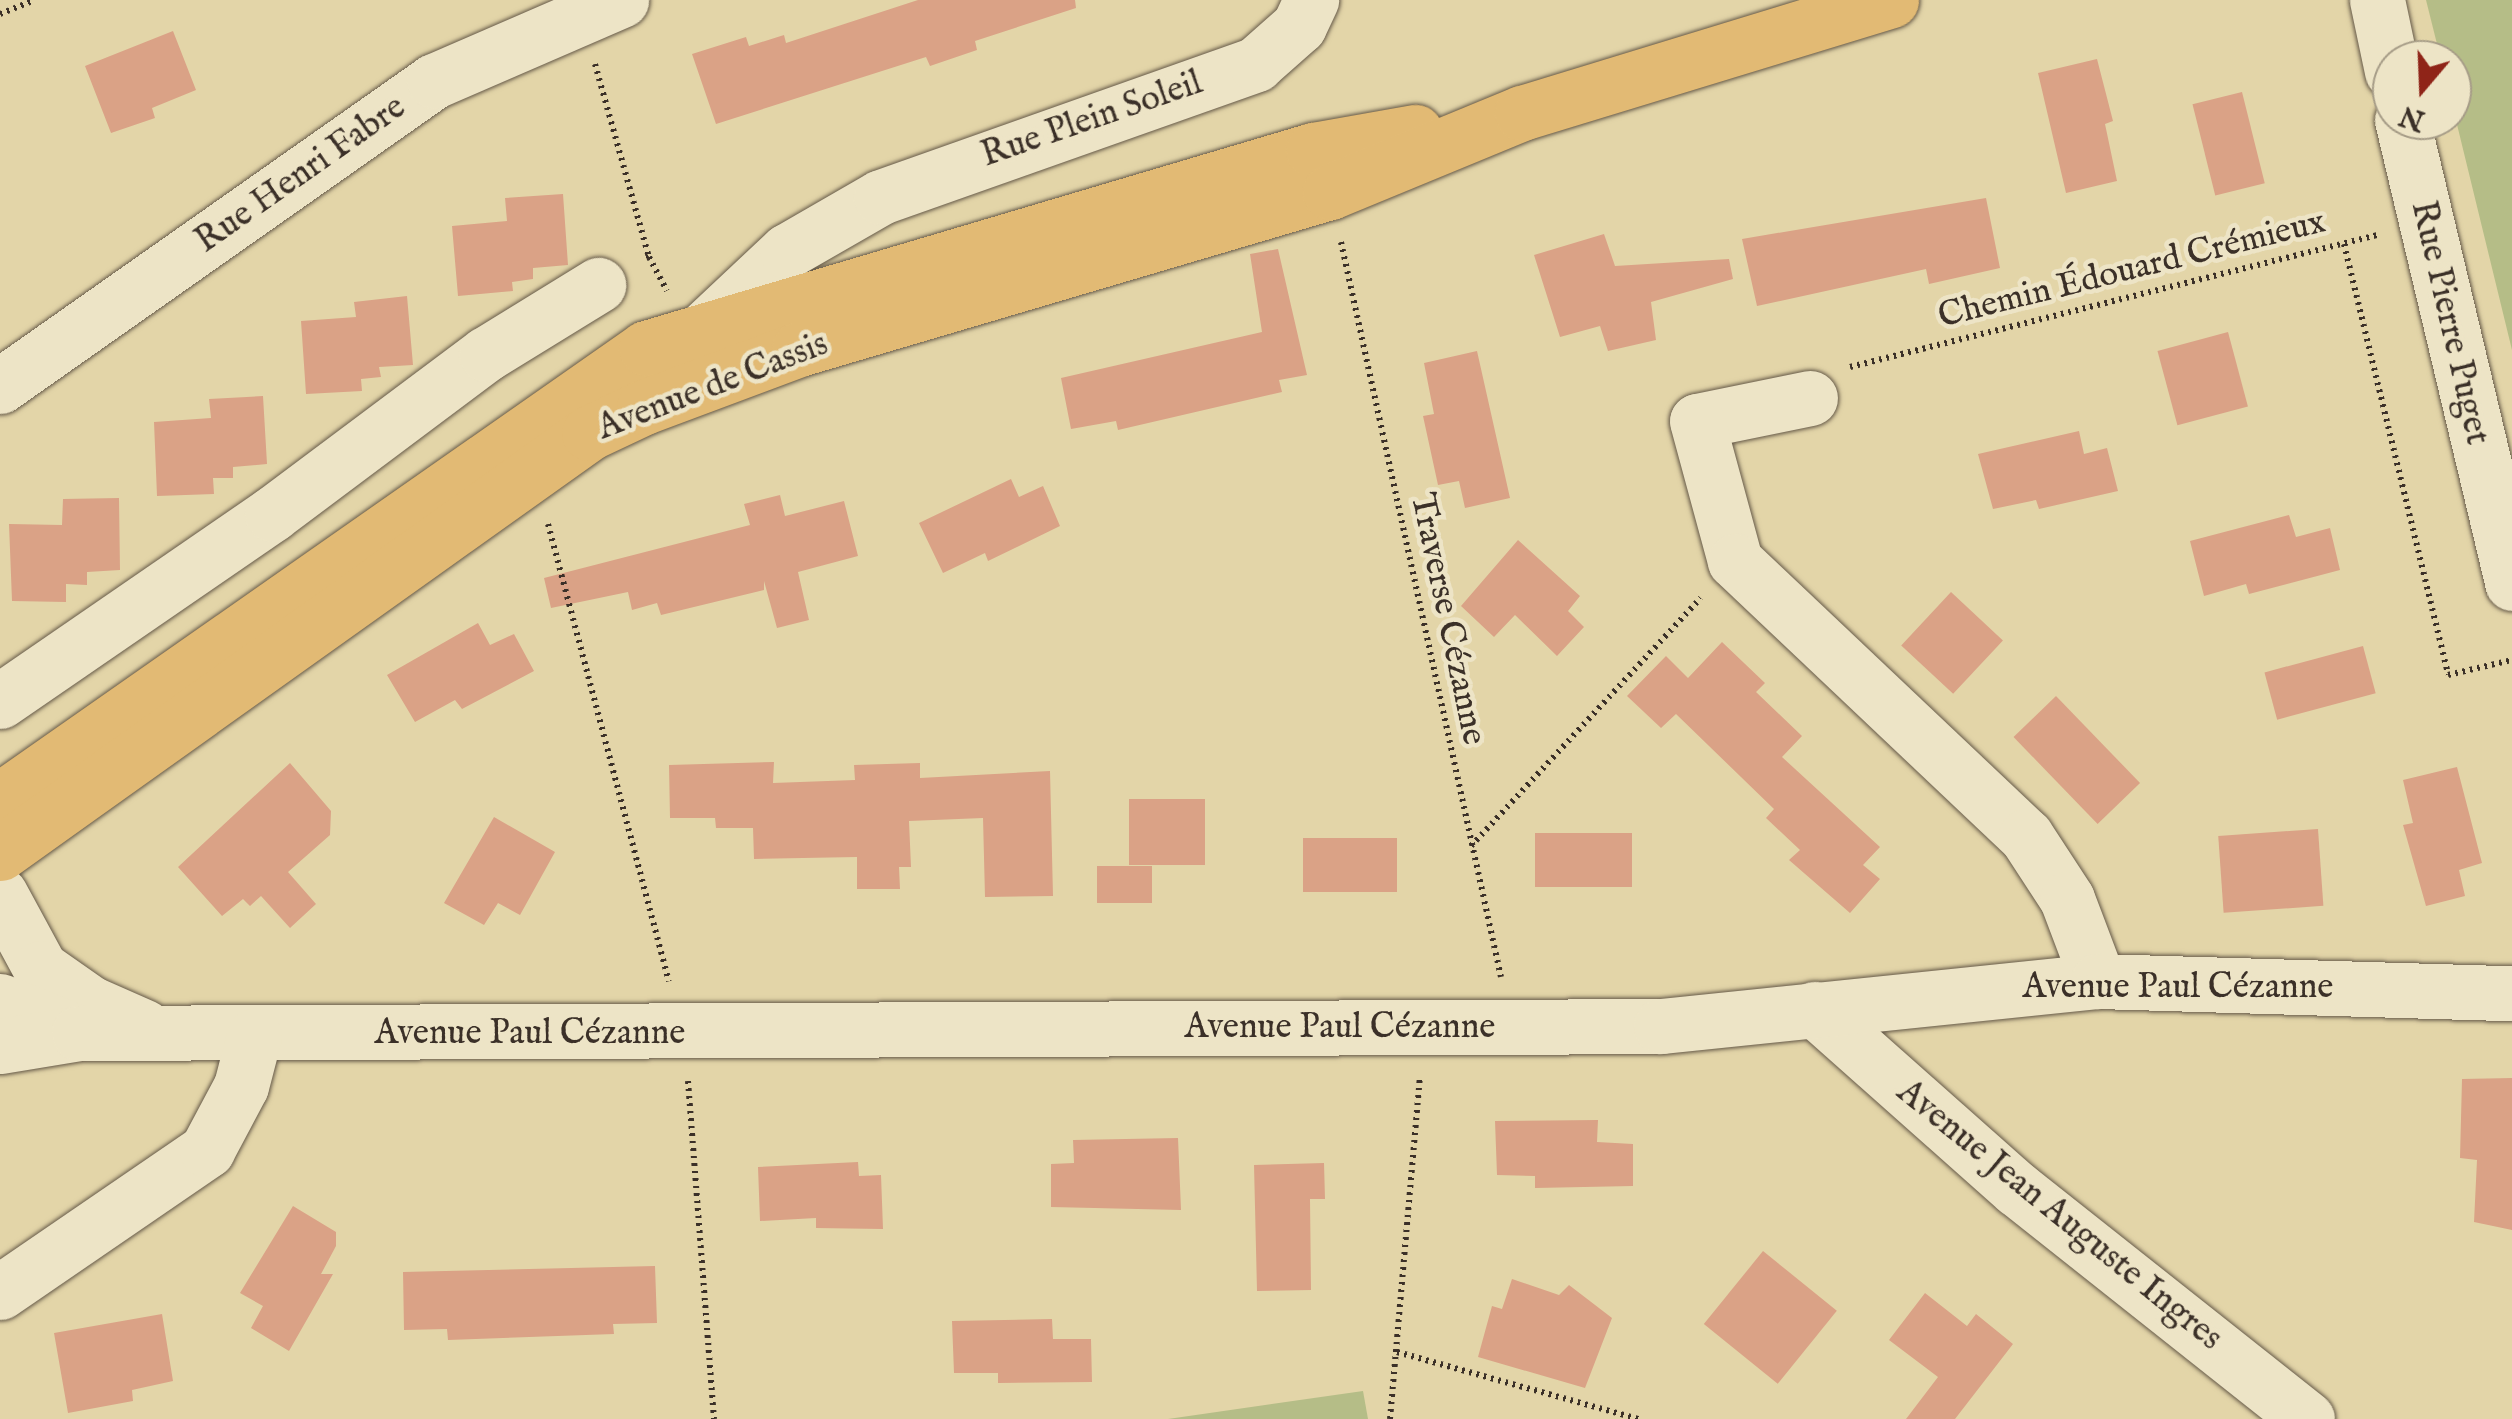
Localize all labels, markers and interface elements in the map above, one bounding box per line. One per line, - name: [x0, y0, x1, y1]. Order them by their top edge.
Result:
- north arrow: [2372, 40, 2472, 140]
- street label: Rue Plein Soleil: [976, 63, 1208, 177]
- street label: Rue Henri Fabre: [188, 87, 414, 263]
- text: N: [2396, 96, 2430, 137]
- street label: Rue Pierre Puget: [2401, 197, 2497, 449]
- street label: Chemin Édouard Crémieux: [1934, 202, 2330, 338]
- street label: Avenue de Cassis: [592, 324, 834, 450]
- street label: Traverse Cézanne: [1400, 489, 1494, 749]
- street label: Avenue Paul Cézanne: [2023, 967, 2333, 1009]
- street label: Avenue Paul Cézanne: [1185, 1007, 1495, 1049]
- street label: Avenue Paul Cézanne: [375, 1013, 685, 1055]
- street label: Avenue Jean Auguste Ingres: [1888, 1072, 2230, 1360]

